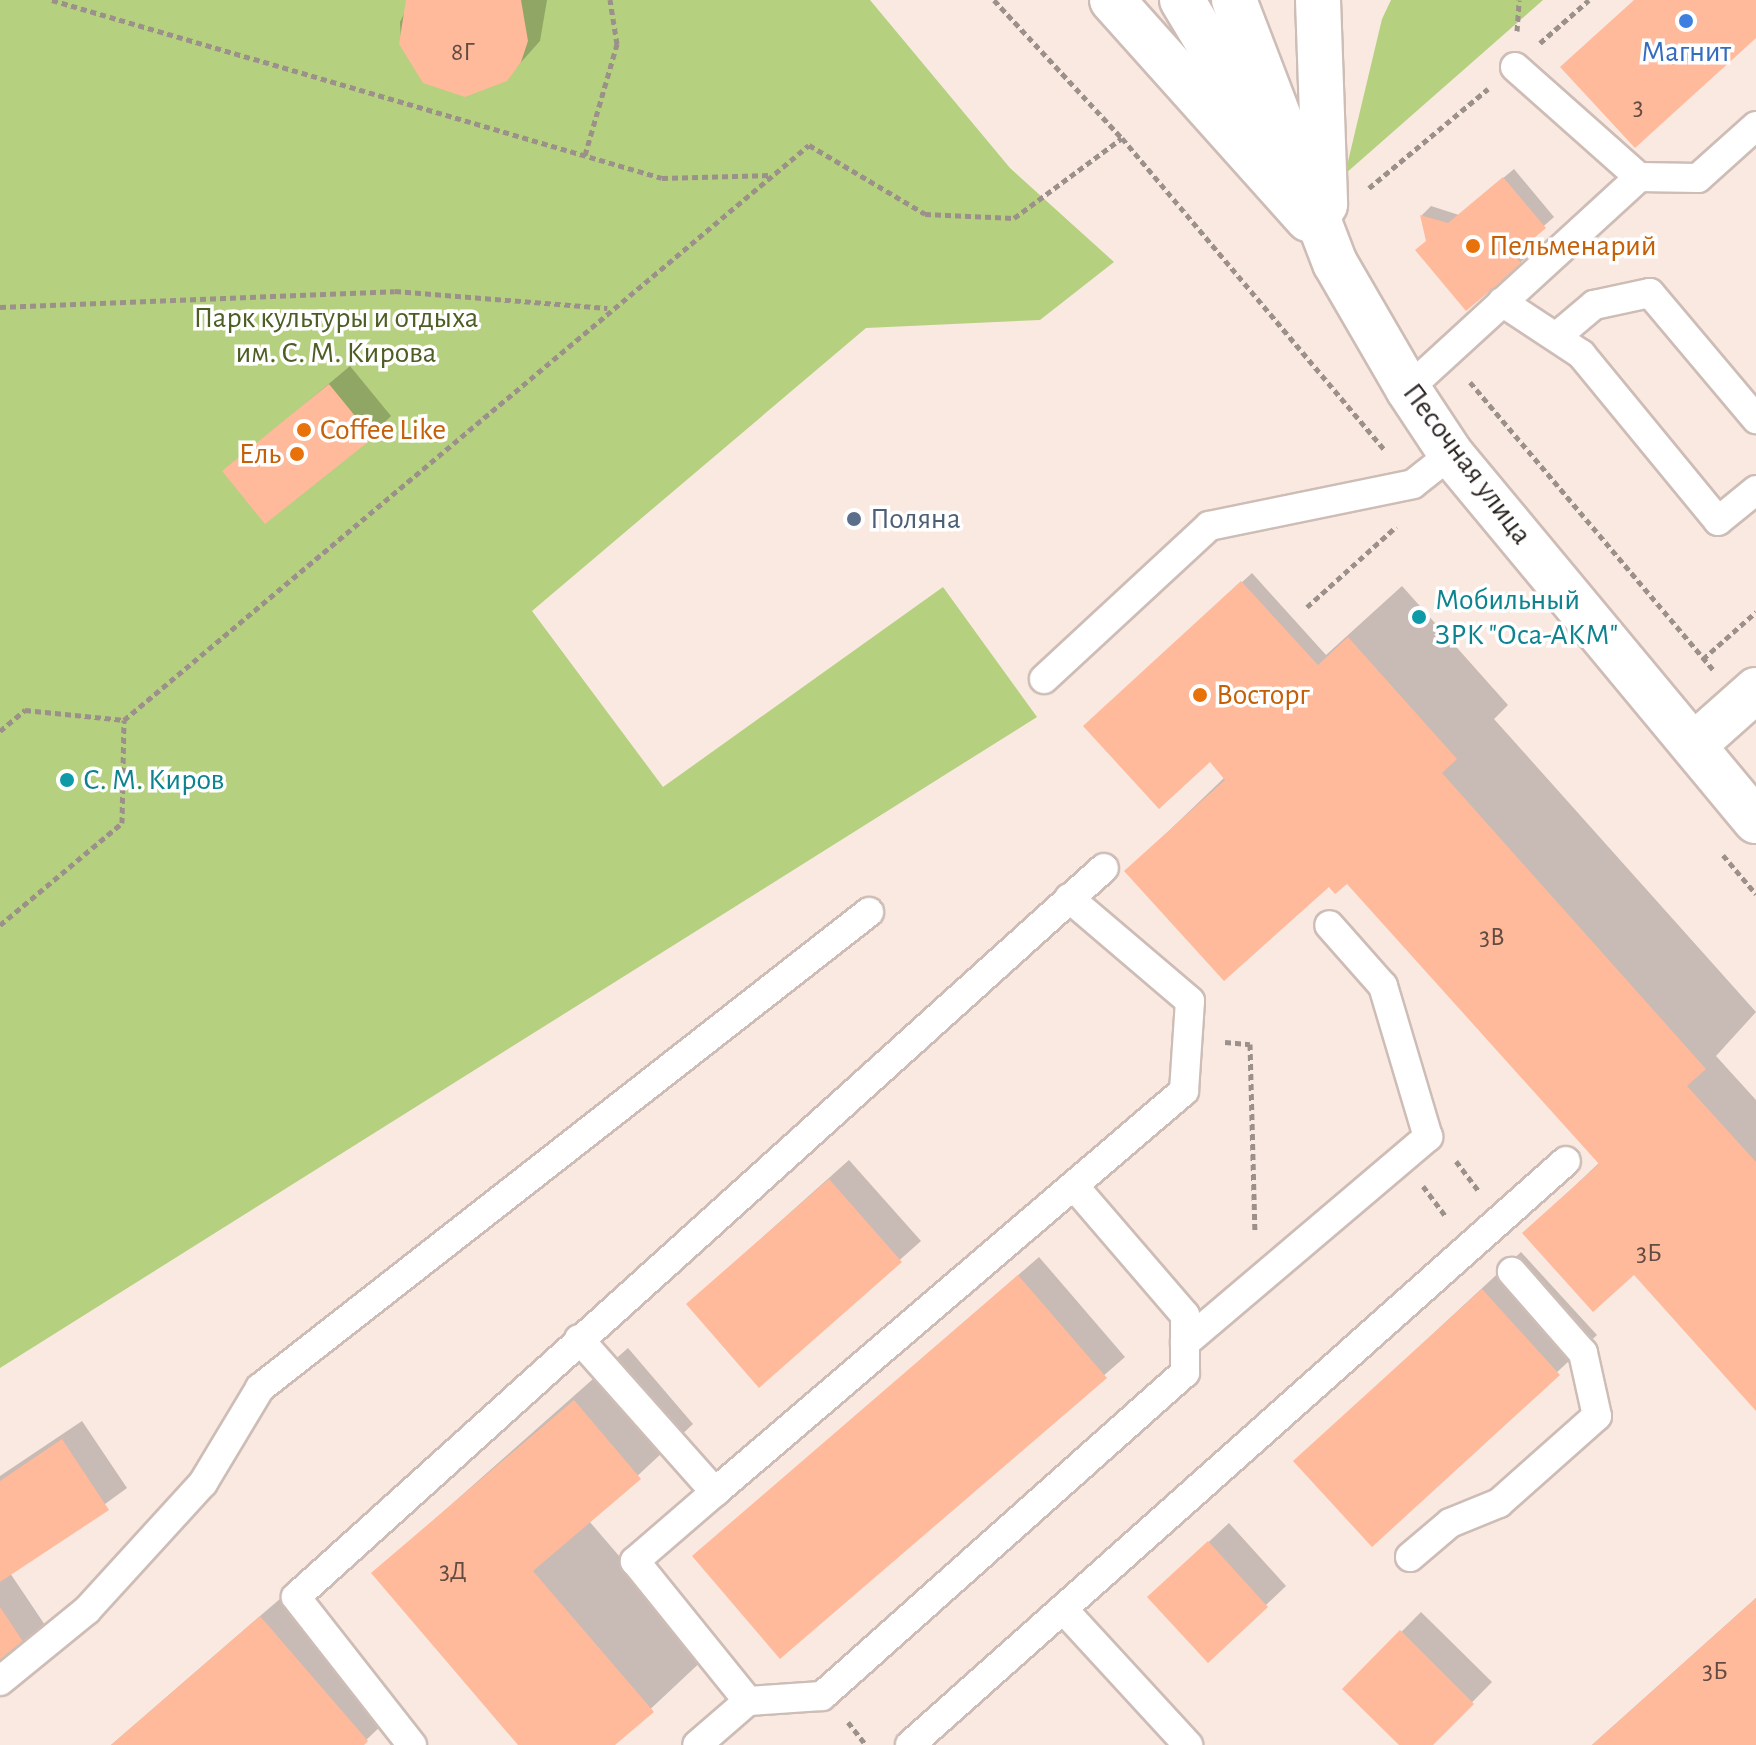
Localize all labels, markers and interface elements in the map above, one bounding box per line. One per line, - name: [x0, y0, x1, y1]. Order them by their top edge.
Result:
- marker: Магнит: [1677, 12, 1695, 30]
- place label: Магнит: [1641, 34, 1731, 70]
- house number: 8Г: [451, 37, 475, 69]
- house number: 3: [1633, 92, 1643, 124]
- place label: Пельменарий: [1489, 228, 1657, 264]
- marker: Пельменарий: [1464, 237, 1482, 255]
- park label: Парк культуры и отдыха им. С. М. Кирова: [194, 300, 478, 370]
- street label: Песочная улица: [1395, 376, 1539, 552]
- place label: Coffee Like: [320, 412, 446, 448]
- marker: Coffee Like: [295, 421, 313, 439]
- place label: Ель: [239, 436, 281, 472]
- marker: Ель: [288, 445, 306, 463]
- place label: Поляна: [870, 501, 961, 537]
- marker: Поляна: [845, 510, 863, 528]
- place label: Мобильный ЗРК "Оса-АКМ": [1435, 582, 1618, 652]
- marker: Мобильный ЗРК "Оса-АКМ": [1410, 608, 1428, 626]
- place label: Восторг: [1216, 677, 1310, 713]
- marker: Восторг: [1191, 686, 1209, 704]
- place label: С. М. Киров: [83, 762, 225, 798]
- marker: С. М. Киров: [58, 771, 76, 789]
- house number: 3В: [1479, 922, 1505, 954]
- house number: 3Б: [1636, 1238, 1662, 1270]
- house number: 3Д: [439, 1556, 467, 1588]
- house number: 3Б: [1702, 1656, 1728, 1688]

